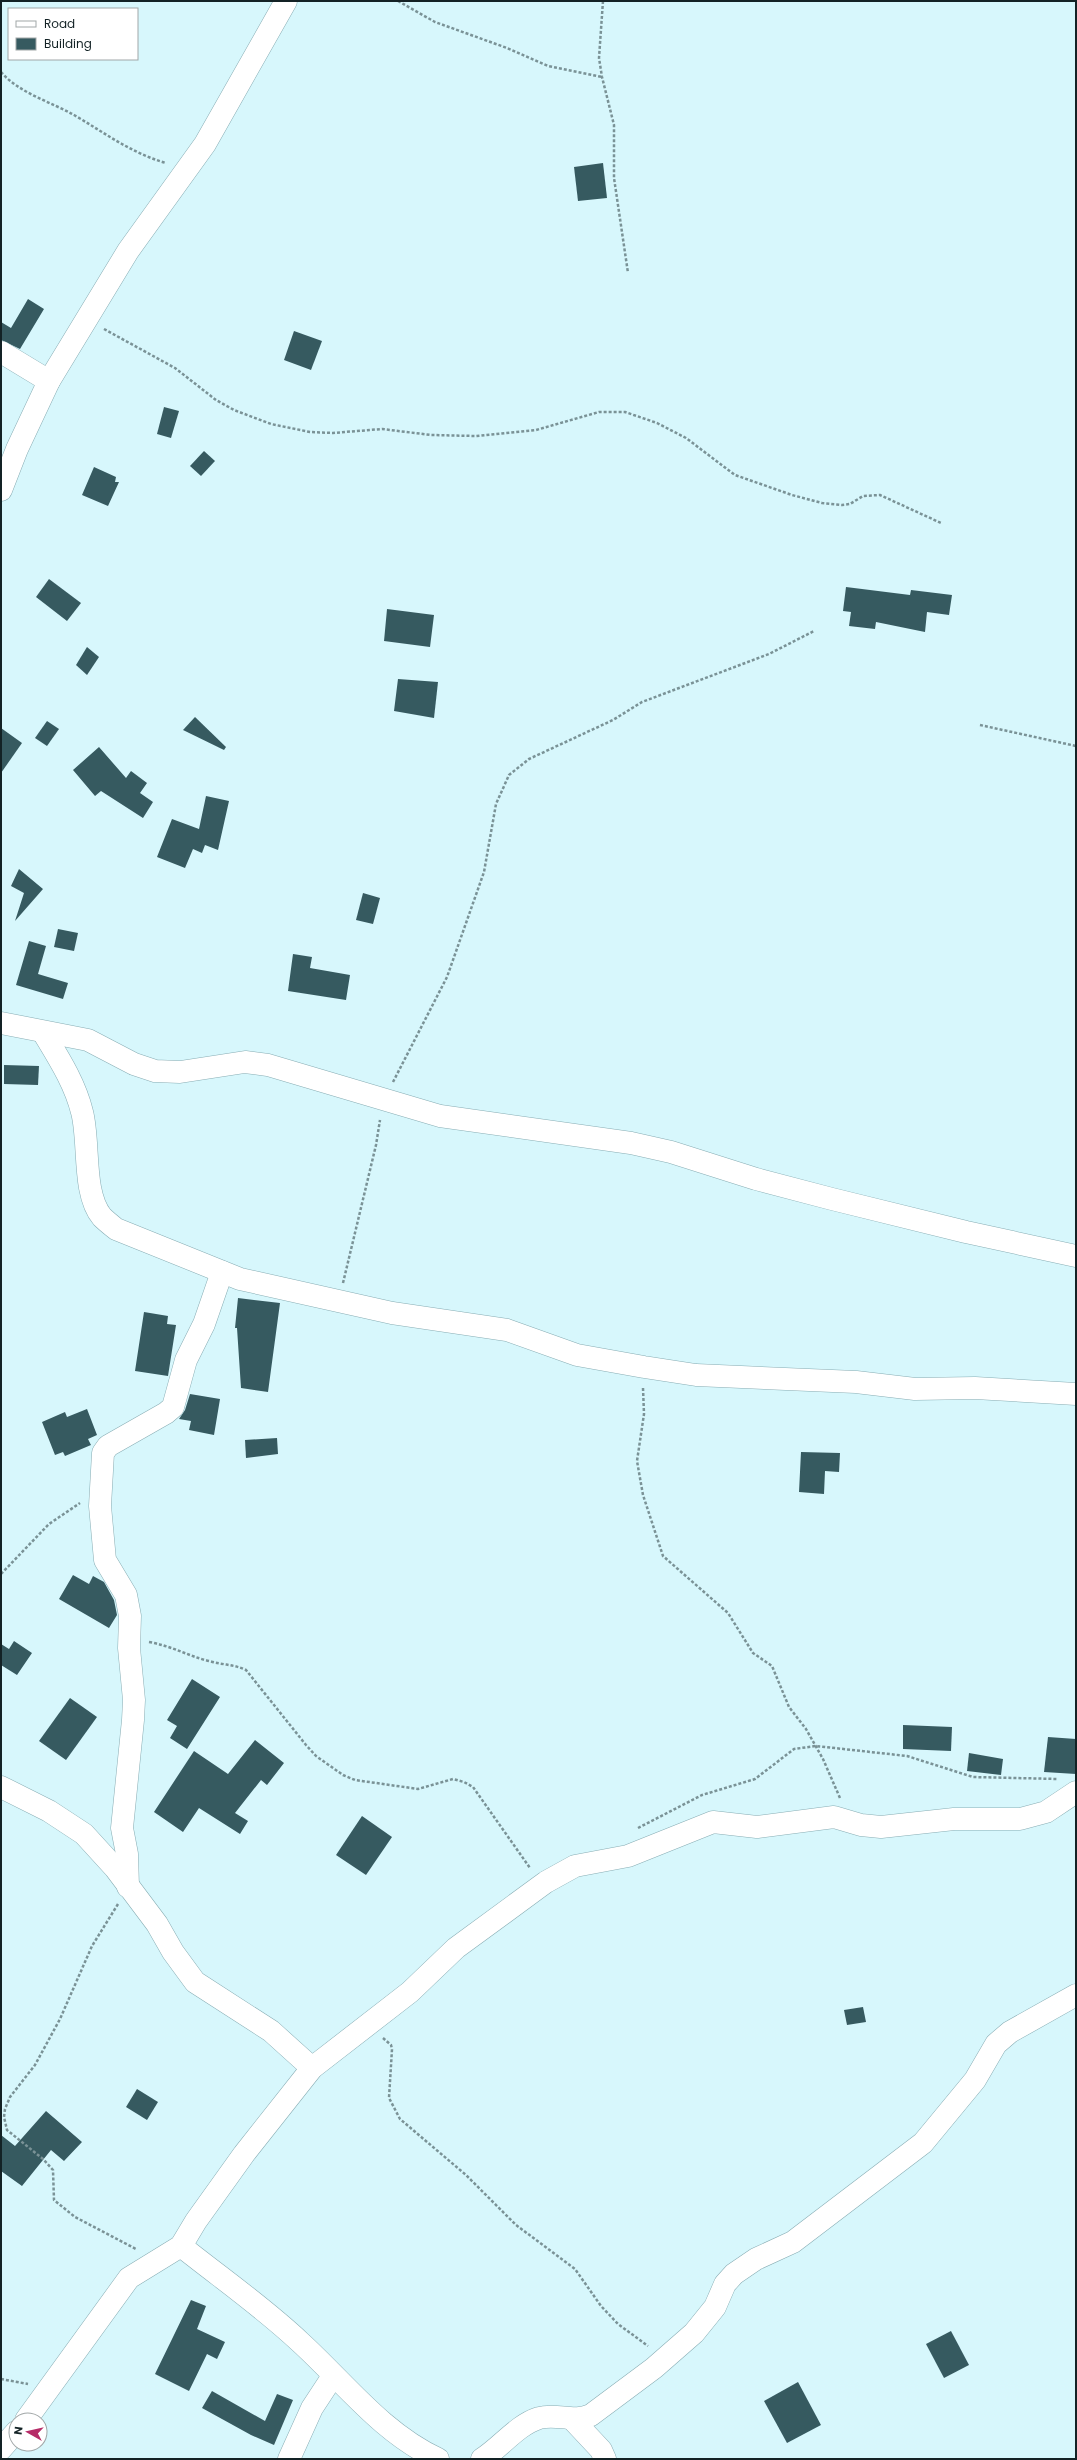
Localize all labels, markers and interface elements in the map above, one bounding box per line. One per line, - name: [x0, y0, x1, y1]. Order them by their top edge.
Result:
- legend: [8, 8, 138, 60]
- text: Road: [44, 15, 75, 32]
- text: Building: [44, 35, 92, 52]
- north arrow: [8, 2412, 48, 2452]
- text: N: [10, 2425, 27, 2436]

